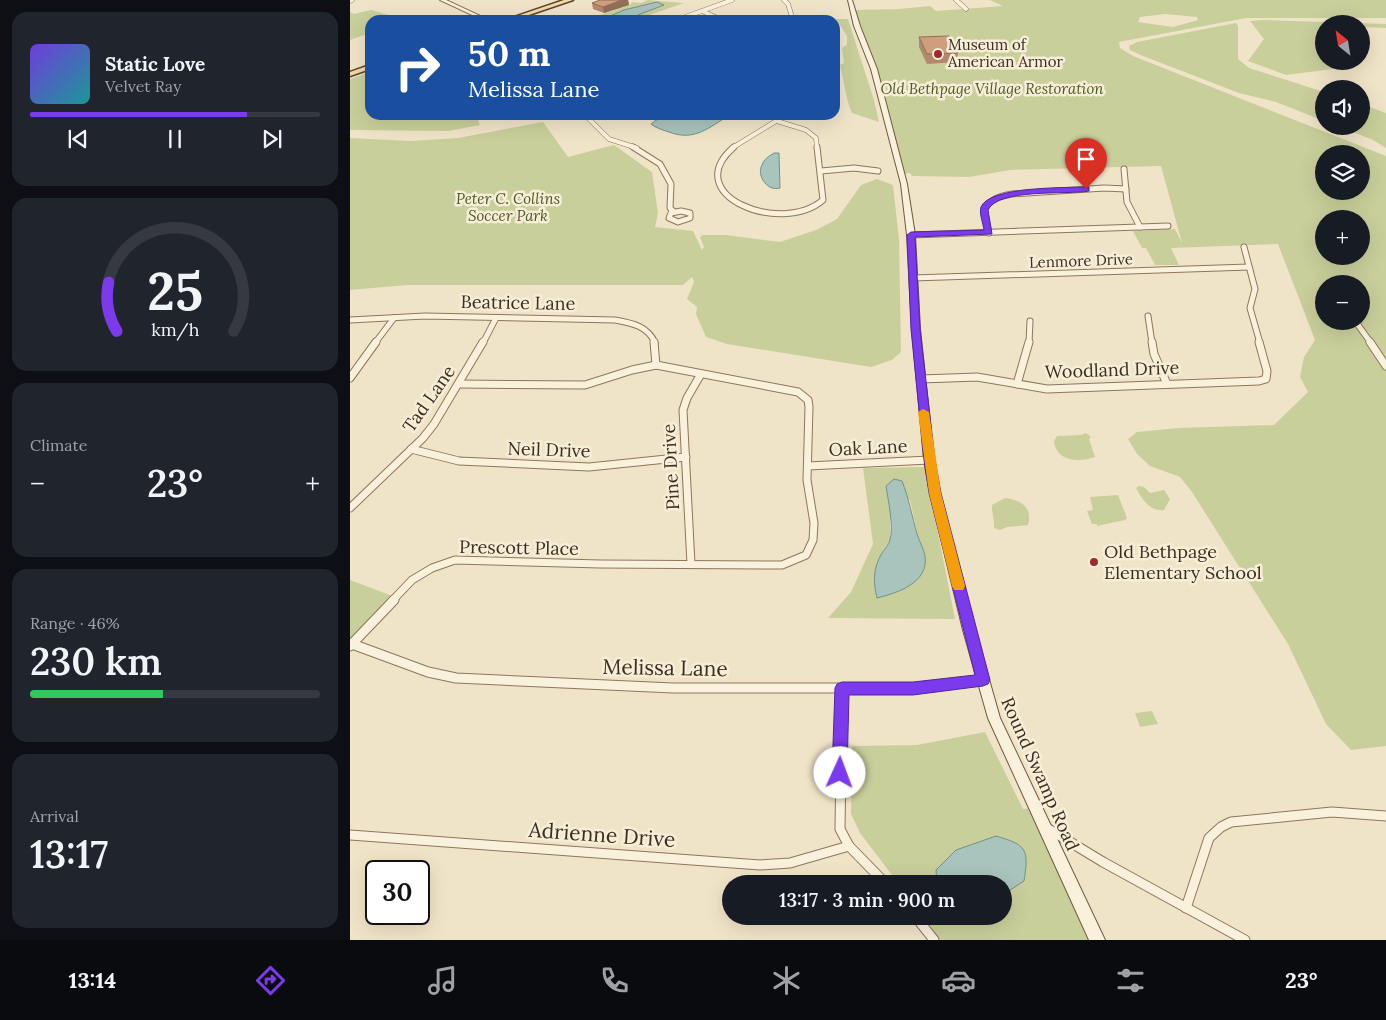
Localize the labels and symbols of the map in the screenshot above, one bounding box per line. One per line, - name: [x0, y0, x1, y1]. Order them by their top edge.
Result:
- north arrow: [1315, 15, 1370, 70]
- place label: Museum of American Armor: [947, 35, 1063, 71]
- marker: Museum of American Armor: [932, 48, 944, 60]
- park label: Old Bethpage Village Restoration: [881, 79, 1104, 98]
- pin: [1065, 138, 1107, 189]
- park label: Peter C. Collins Soccer Park: [456, 189, 560, 225]
- street label: Lenmore Drive: [1029, 249, 1133, 272]
- street label: Beatrice Lane: [460, 290, 576, 315]
- street label: Woodland Drive: [1044, 356, 1180, 383]
- street label: Tad Lane: [397, 361, 460, 437]
- street label: Pine Drive: [657, 423, 684, 511]
- street label: Oak Lane: [828, 434, 908, 461]
- street label: Neil Drive: [507, 437, 591, 462]
- street label: Prescott Place: [459, 535, 579, 560]
- place label: Old Bethpage Elementary School: [1104, 540, 1262, 584]
- marker: Old Bethpage Elementary School: [1088, 556, 1100, 568]
- street label: Melissa Lane: [602, 653, 728, 682]
- street label: Round Swamp Road: [996, 693, 1085, 854]
- position arrow: [813, 746, 865, 798]
- street label: Adrienne Drive: [527, 816, 676, 853]
- speed limit sign: 30: [365, 860, 430, 925]

